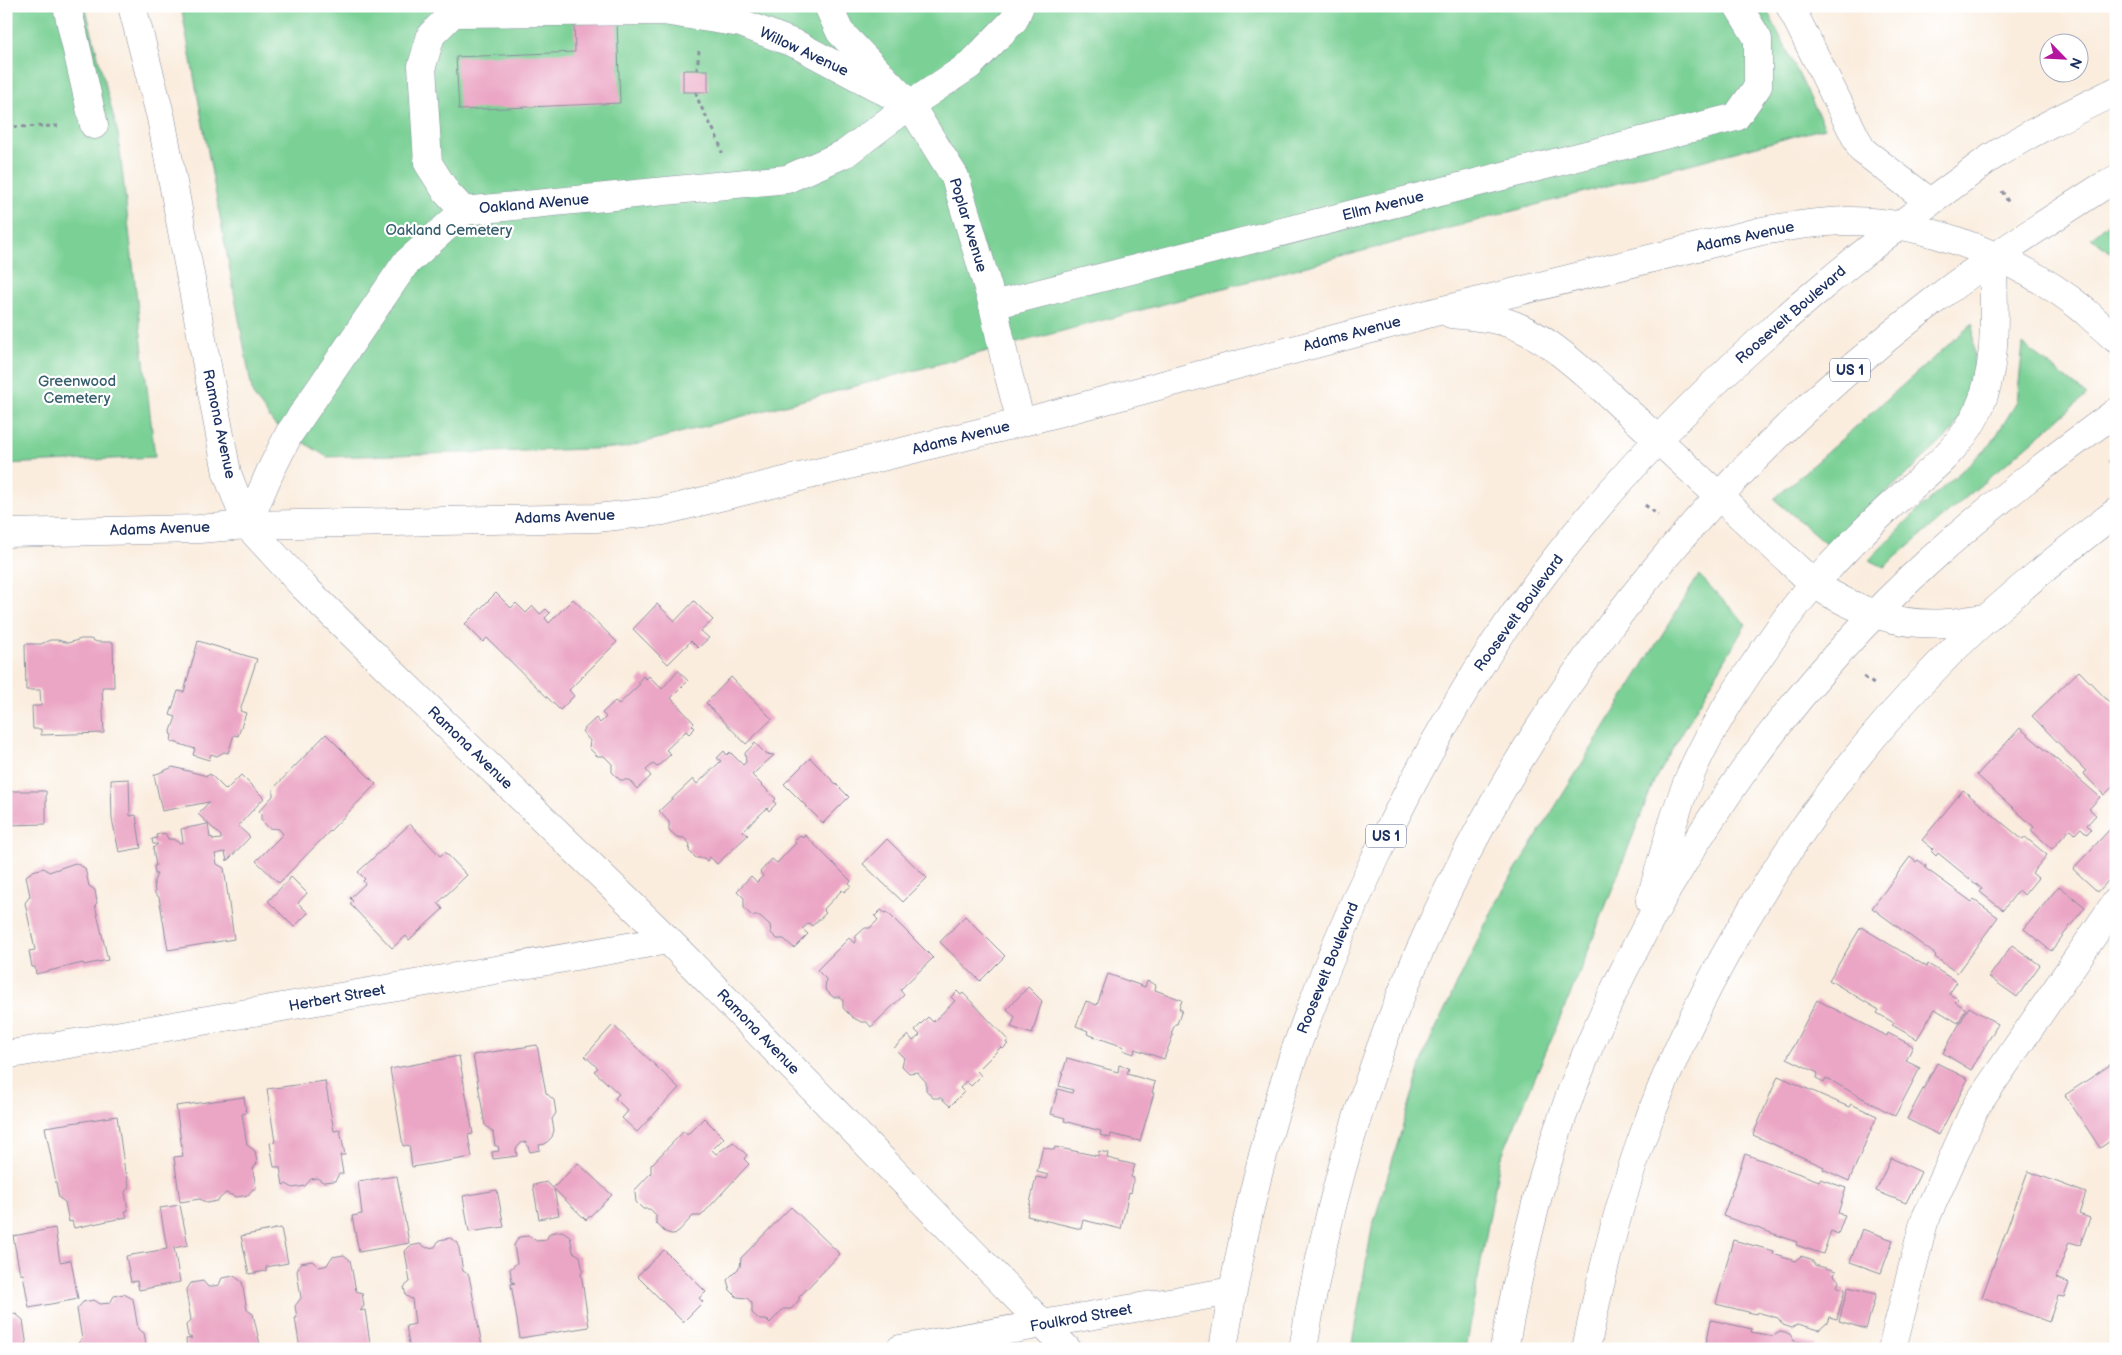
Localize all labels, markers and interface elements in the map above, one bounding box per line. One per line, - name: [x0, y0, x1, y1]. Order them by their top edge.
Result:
- street label: Willow Avenue: [757, 23, 852, 81]
- north arrow: [2040, 32, 2090, 82]
- text: N: [2066, 55, 2085, 71]
- street label: Poplar Avenue: [945, 176, 991, 275]
- street label: Ellm Avenue: [1340, 187, 1426, 225]
- street label: Oakland AVenue: [478, 190, 590, 218]
- street label: Adams Avenue: [1694, 217, 1796, 257]
- park label: Oakland Cemetery: [386, 221, 513, 240]
- street label: Roosevelt Boulevard: [1732, 262, 1850, 368]
- street label: Adams Avenue: [1301, 312, 1403, 356]
- road number: US 1: [1830, 358, 1870, 382]
- street label: Ramona Avenue: [198, 368, 240, 481]
- park label: Greenwood Cemetery: [38, 372, 116, 408]
- street label: Adams Avenue: [910, 417, 1012, 459]
- street label: Adams Avenue: [515, 506, 615, 528]
- street label: Adams Avenue: [110, 518, 210, 540]
- street label: Roosevelt Boulevard: [1470, 551, 1568, 675]
- street label: Ramona Avenue: [423, 702, 517, 794]
- road number: US 1: [1366, 824, 1406, 848]
- street label: Roosevelt Boulevard: [1293, 899, 1363, 1037]
- street label: Herbert Street: [287, 980, 387, 1016]
- street label: Ramona Avenue: [712, 985, 804, 1079]
- street label: Foulkrod Street: [1029, 1300, 1134, 1336]

